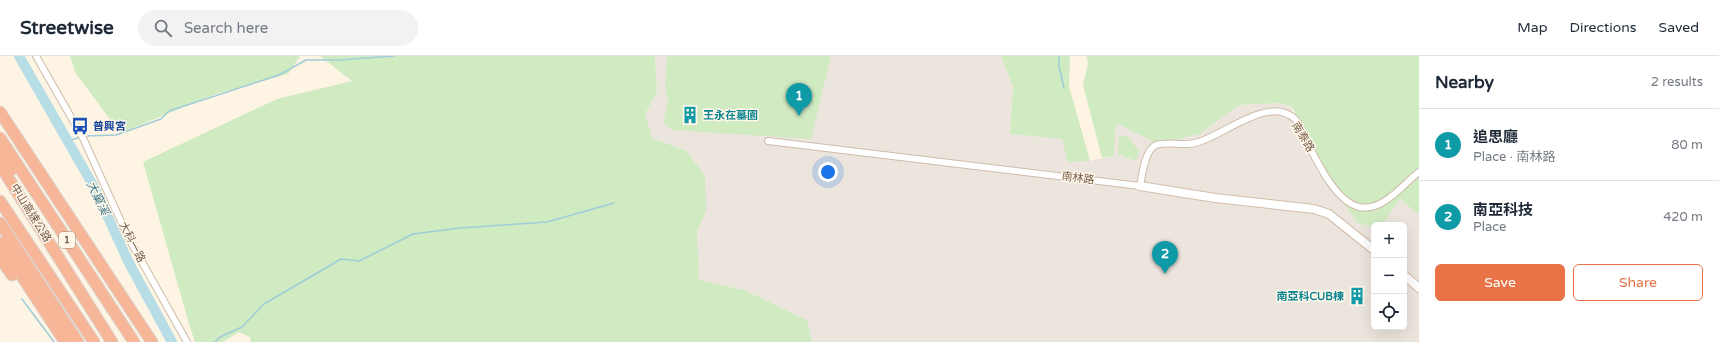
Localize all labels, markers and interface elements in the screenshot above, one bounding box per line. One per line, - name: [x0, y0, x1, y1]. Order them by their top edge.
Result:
- search box: [138, 10, 418, 46]
- text: Streetwise: [20, 17, 114, 39]
- icon: search: [152, 17, 174, 39]
- text: Search here: [184, 19, 268, 37]
- text: Map: [1517, 19, 1548, 36]
- text: Directions: [1570, 19, 1637, 36]
- text: Saved: [1659, 19, 1699, 36]
- text: Nearby: [1435, 72, 1494, 93]
- text: 2 results: [1651, 74, 1703, 90]
- pin: 1: [786, 83, 812, 116]
- building icon: 王永在墓園: [680, 105, 700, 125]
- place label: 王永在墓園: [703, 109, 758, 122]
- bus stop icon: 普興宮: [70, 116, 90, 136]
- place label: 普興宮: [93, 120, 126, 133]
- street label: 南泰路: [1289, 120, 1317, 154]
- text: 追思廳: [1473, 128, 1518, 146]
- text: 1: [1444, 137, 1452, 153]
- text: 80 m: [1671, 137, 1703, 153]
- text: Place · 南林路: [1473, 149, 1556, 165]
- your location: [818, 162, 838, 182]
- street label: 南林路: [1061, 170, 1095, 186]
- water label: 大窠溪: [84, 179, 113, 219]
- street label: 中山高速公路: [8, 182, 54, 244]
- text: 南亞科技: [1473, 201, 1533, 219]
- text: 2: [1444, 209, 1452, 225]
- text: 420 m: [1663, 209, 1703, 225]
- street label: 大科一路: [116, 219, 148, 265]
- text: Place: [1473, 219, 1506, 235]
- map controls: [1371, 222, 1407, 330]
- button: +: [1371, 222, 1407, 258]
- road number: 1: [59, 232, 75, 248]
- pin: 2: [1152, 241, 1178, 274]
- button: −: [1371, 258, 1407, 294]
- button: Save: [1435, 264, 1565, 301]
- button: Share: [1573, 264, 1703, 301]
- building icon: 南亞科CUB棟: [1347, 286, 1367, 306]
- place label: 南亞科CUB棟: [1276, 290, 1344, 303]
- button: locate: [1371, 294, 1407, 330]

